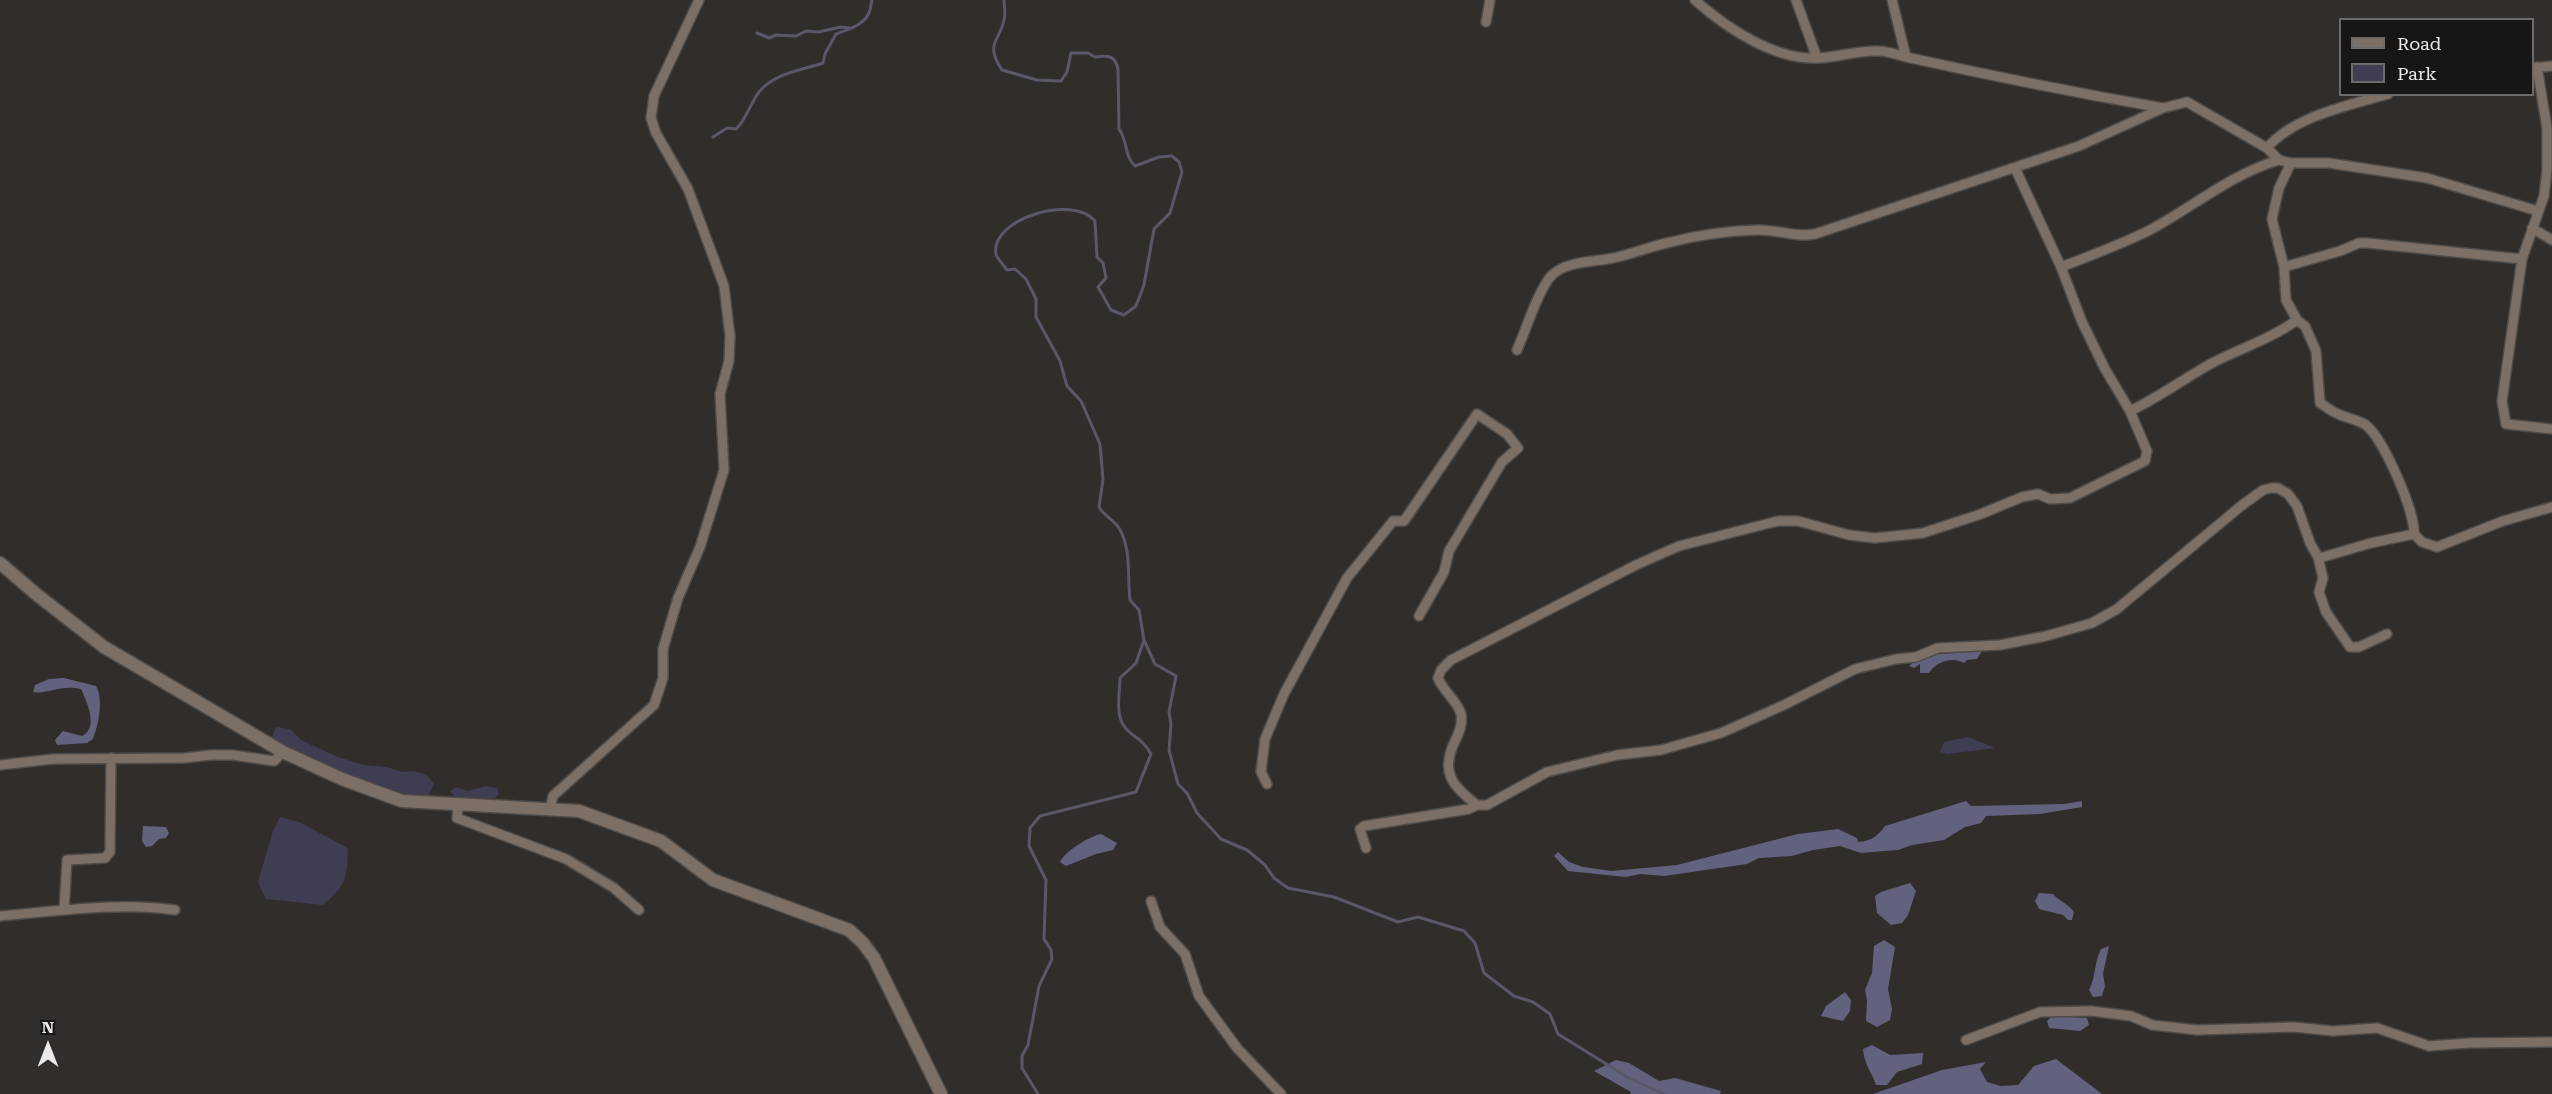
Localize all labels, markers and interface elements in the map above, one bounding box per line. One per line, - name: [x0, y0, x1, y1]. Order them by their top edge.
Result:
- legend: [2339, 18, 2534, 96]
- text: Road: [2397, 33, 2441, 54]
- text: Park: [2397, 63, 2437, 84]
- north arrow: [18, 1016, 78, 1076]
- text: N: [42, 1018, 54, 1037]

